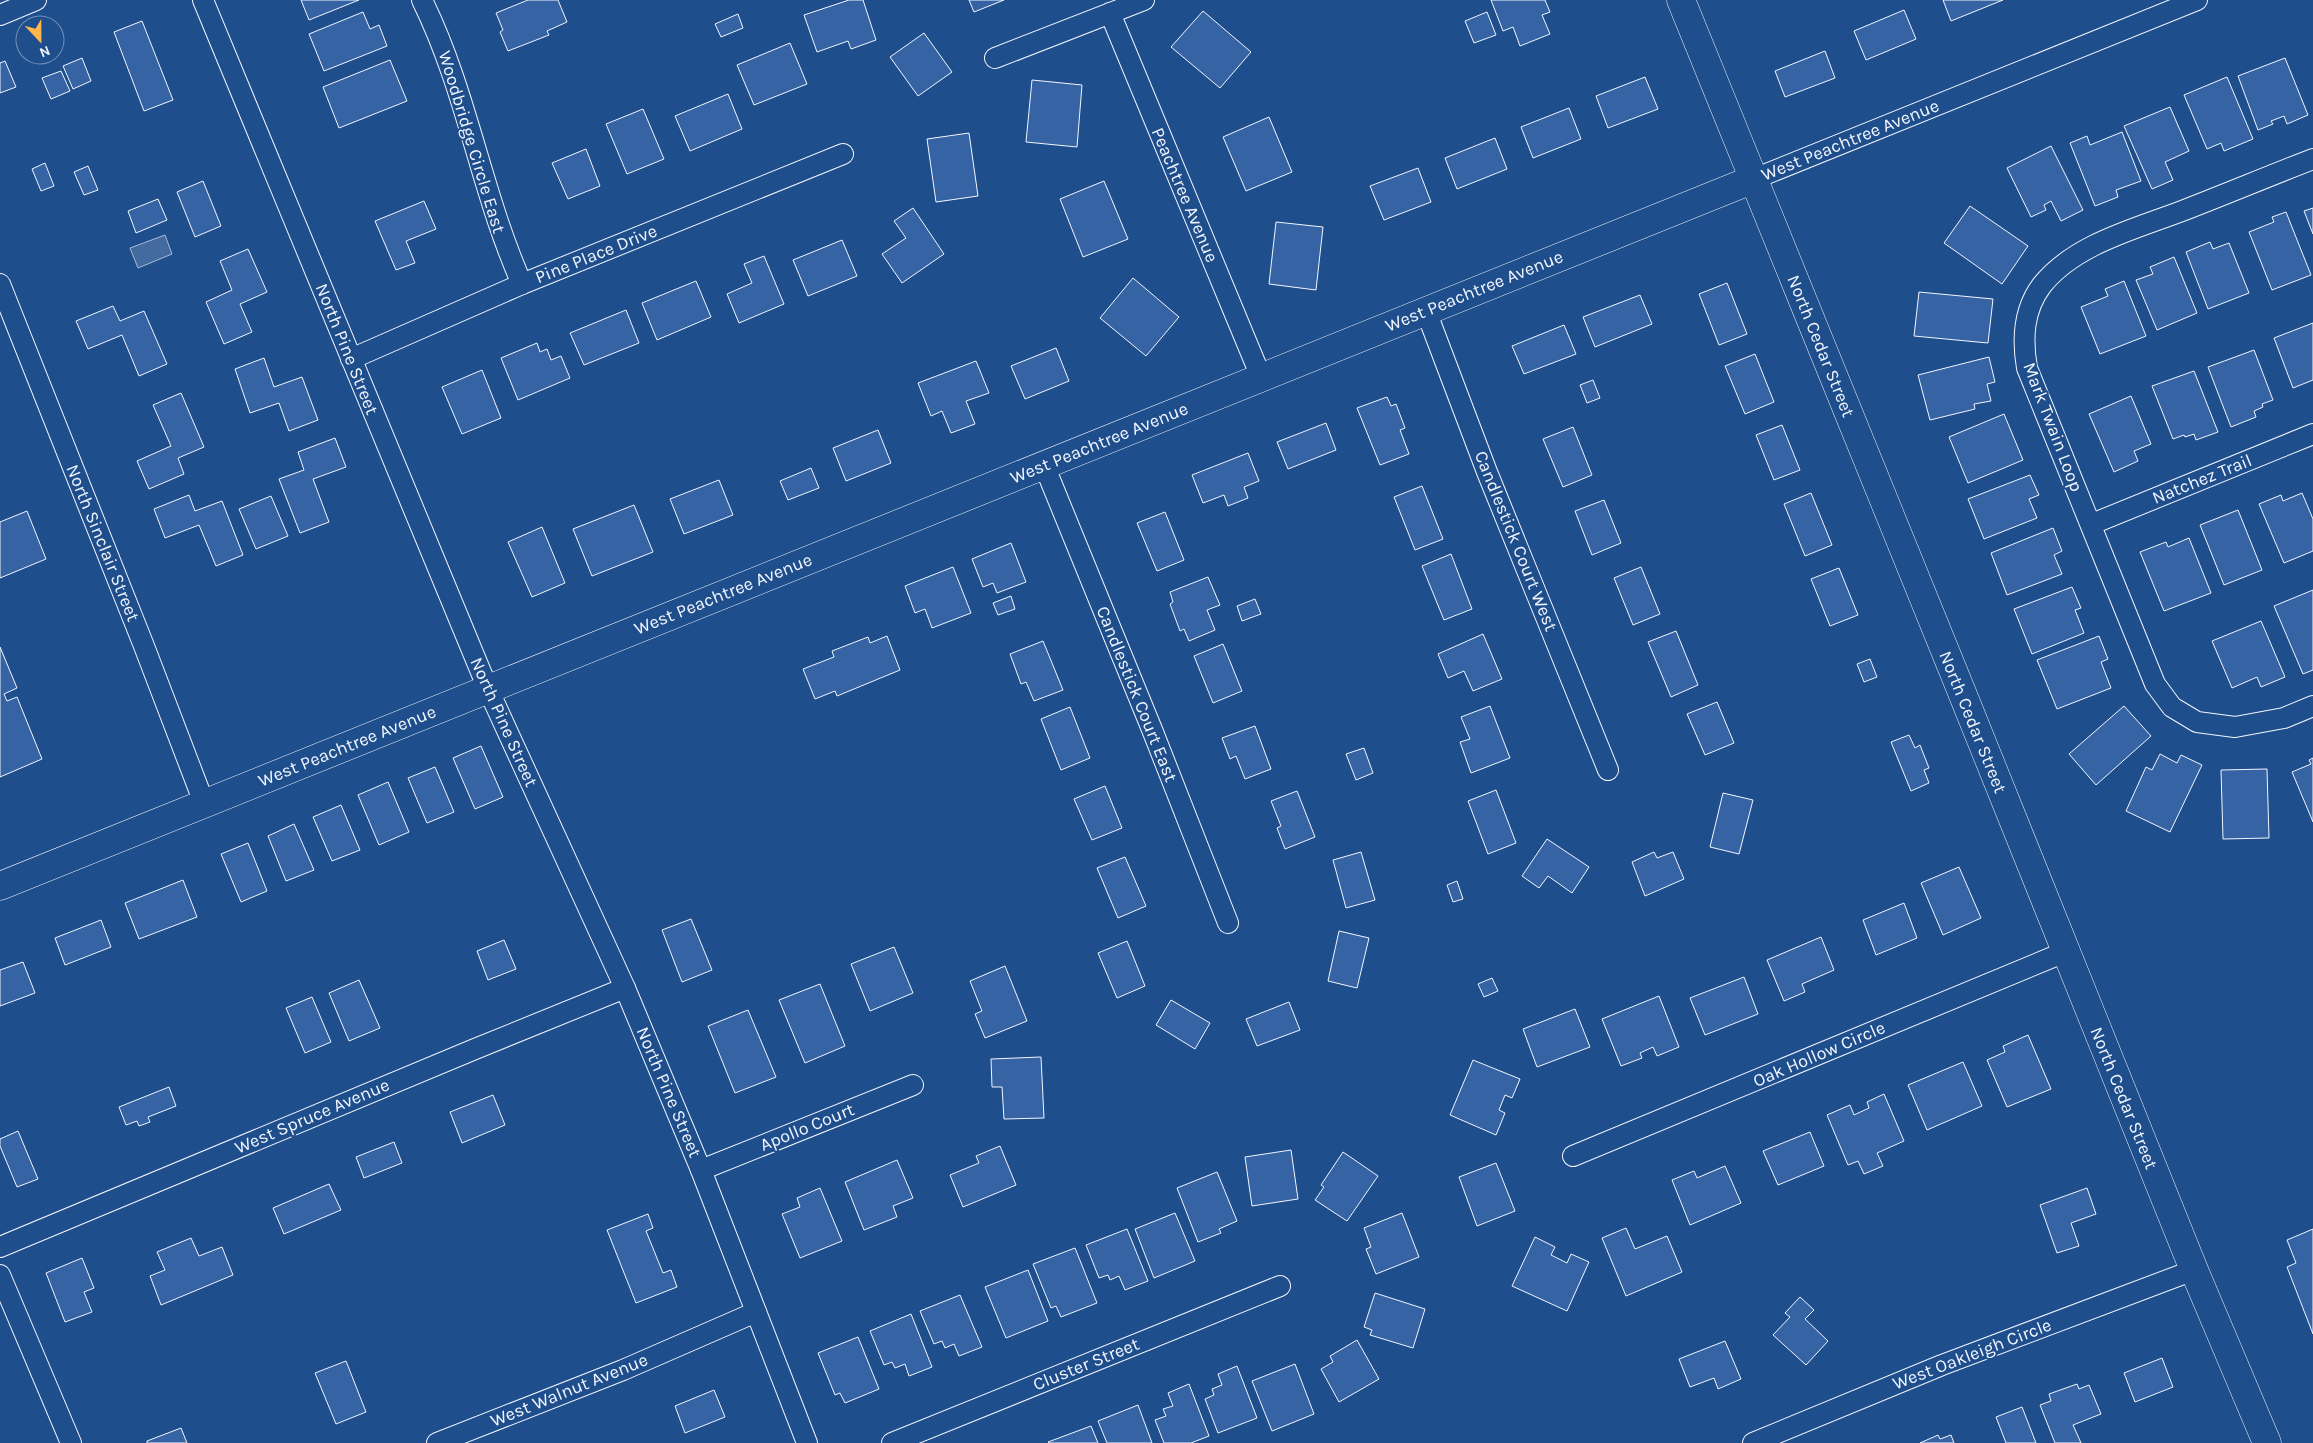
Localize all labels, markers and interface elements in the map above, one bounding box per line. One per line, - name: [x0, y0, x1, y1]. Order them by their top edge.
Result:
- north arrow: [15, 15, 65, 65]
- text: N: [37, 42, 53, 61]
- street label: Woodbridge Circle East: [434, 48, 510, 236]
- street label: West Peachtree Avenue: [1758, 94, 1942, 186]
- street label: Peachtree Avenue: [1147, 124, 1223, 266]
- street label: Pine Place Drive: [532, 220, 660, 288]
- street label: West Peachtree Avenue: [1382, 245, 1566, 337]
- street label: North Cedar Street: [1782, 272, 1860, 421]
- street label: North Pine Street: [311, 280, 383, 418]
- street label: Mark Twain Loop: [2018, 359, 2088, 495]
- street label: West Peachtree Avenue: [1007, 397, 1191, 489]
- street label: Candlestick Court West: [1470, 448, 1562, 635]
- street label: Natchez Trail: [2149, 449, 2255, 509]
- street label: North Sinclair Street: [61, 461, 145, 625]
- street label: West Peachtree Avenue: [631, 548, 815, 640]
- street label: Candlestick Court East: [1092, 603, 1182, 785]
- street label: North Cedar Street: [1934, 648, 2012, 797]
- street label: North Pine Street: [466, 654, 543, 790]
- street label: West Peachtree Avenue: [255, 700, 439, 792]
- street label: Oak Hollow Circle: [1750, 1016, 1888, 1092]
- street label: North Pine Street: [632, 1023, 707, 1161]
- street label: North Cedar Street: [2085, 1024, 2163, 1173]
- street label: West Spruce Avenue: [231, 1073, 393, 1159]
- street label: Apollo Court: [757, 1098, 858, 1156]
- street label: West Oakleigh Circle: [1889, 1314, 2055, 1394]
- street label: Cluster Street: [1030, 1333, 1143, 1395]
- street label: West Walnut Avenue: [487, 1348, 651, 1432]

